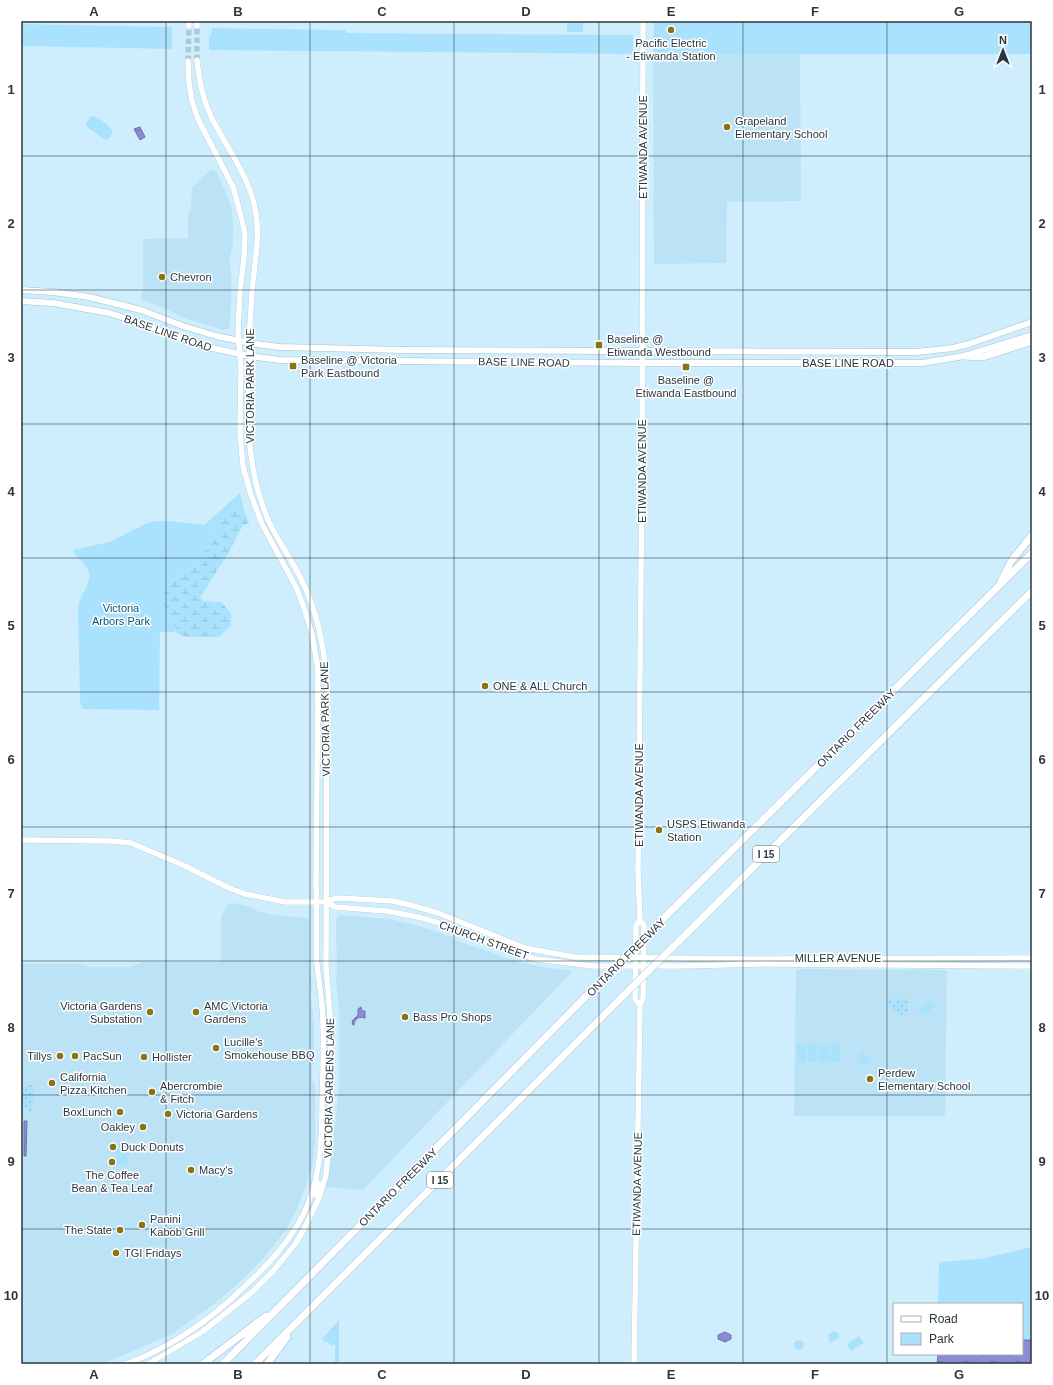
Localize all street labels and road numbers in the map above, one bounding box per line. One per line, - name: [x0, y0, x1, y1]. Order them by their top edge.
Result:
- street label: ETIWANDA AVENUE: [637, 95, 649, 199]
- street label: BASE LINE ROAD: [123, 312, 213, 354]
- street label: VICTORIA PARK LANE: [244, 328, 256, 444]
- street label: BASE LINE ROAD: [478, 355, 570, 369]
- street label: BASE LINE ROAD: [802, 357, 894, 369]
- street label: ETIWANDA AVENUE: [636, 419, 648, 523]
- street label: VICTORIA PARK LANE: [318, 661, 332, 777]
- street label: ONTARIO FREEWAY: [814, 686, 898, 770]
- street label: ETIWANDA AVENUE: [633, 743, 645, 847]
- road number: I 15: [753, 846, 779, 862]
- street label: ONTARIO FREEWAY: [584, 915, 668, 999]
- street label: CHURCH STREET: [438, 918, 531, 962]
- street label: MILLER AVENUE: [795, 952, 881, 964]
- street label: VICTORIA GARDENS LANE: [322, 1018, 336, 1158]
- street label: ETIWANDA AVENUE: [630, 1132, 644, 1236]
- street label: ONTARIO FREEWAY: [356, 1145, 440, 1229]
- road number: I 15: [427, 1172, 453, 1188]

